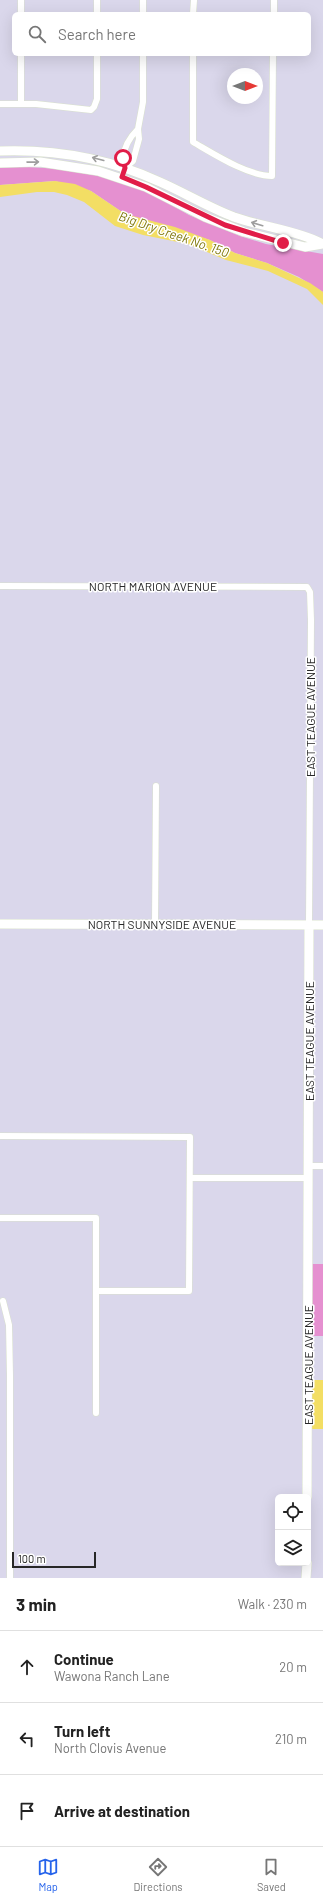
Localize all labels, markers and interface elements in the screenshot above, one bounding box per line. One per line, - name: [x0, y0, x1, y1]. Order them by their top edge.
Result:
- search box: [12, 12, 311, 56]
- icon: search: [26, 23, 48, 45]
- text: Search here: [58, 25, 136, 43]
- north arrow: [227, 68, 263, 104]
- route start: [114, 149, 132, 167]
- one-way arrow: [92, 155, 105, 163]
- one-way arrow: [26, 158, 39, 166]
- water label: Big Dry Creek No. 150: [117, 208, 231, 260]
- one-way arrow: [251, 220, 264, 227]
- route end: [274, 234, 292, 252]
- street label: NORTH MARION AVENUE: [89, 579, 217, 593]
- street label: EAST TEAGUE AVENUE: [303, 657, 317, 777]
- street label: NORTH SUNNYSIDE AVENUE: [88, 917, 236, 931]
- street label: EAST TEAGUE AVENUE: [302, 981, 316, 1101]
- street label: EAST TEAGUE AVENUE: [301, 1305, 315, 1425]
- map controls: [275, 1494, 311, 1566]
- button: locate: [275, 1494, 311, 1530]
- button: layers: [275, 1530, 311, 1566]
- scale bar: [12, 1550, 96, 1569]
- text: 100 m: [18, 1552, 46, 1565]
- text: 3 min: [16, 1594, 56, 1614]
- text: Walk · 230 m: [238, 1596, 307, 1612]
- text: Continue: [54, 1650, 114, 1668]
- icon: ahead: [16, 1656, 38, 1678]
- text: 20 m: [279, 1659, 307, 1675]
- text: Wawona Ranch Lane: [54, 1668, 170, 1684]
- text: Turn left: [54, 1722, 110, 1740]
- icon: left: [16, 1728, 38, 1750]
- text: 210 m: [275, 1731, 307, 1747]
- text: North Clovis Avenue: [54, 1740, 167, 1756]
- icon: arrive: [16, 1800, 38, 1822]
- text: Arrive at destination: [54, 1802, 190, 1820]
- tab: Map: [37, 1856, 59, 1893]
- tab: Directions: [133, 1856, 183, 1893]
- tab: Saved: [257, 1856, 286, 1893]

